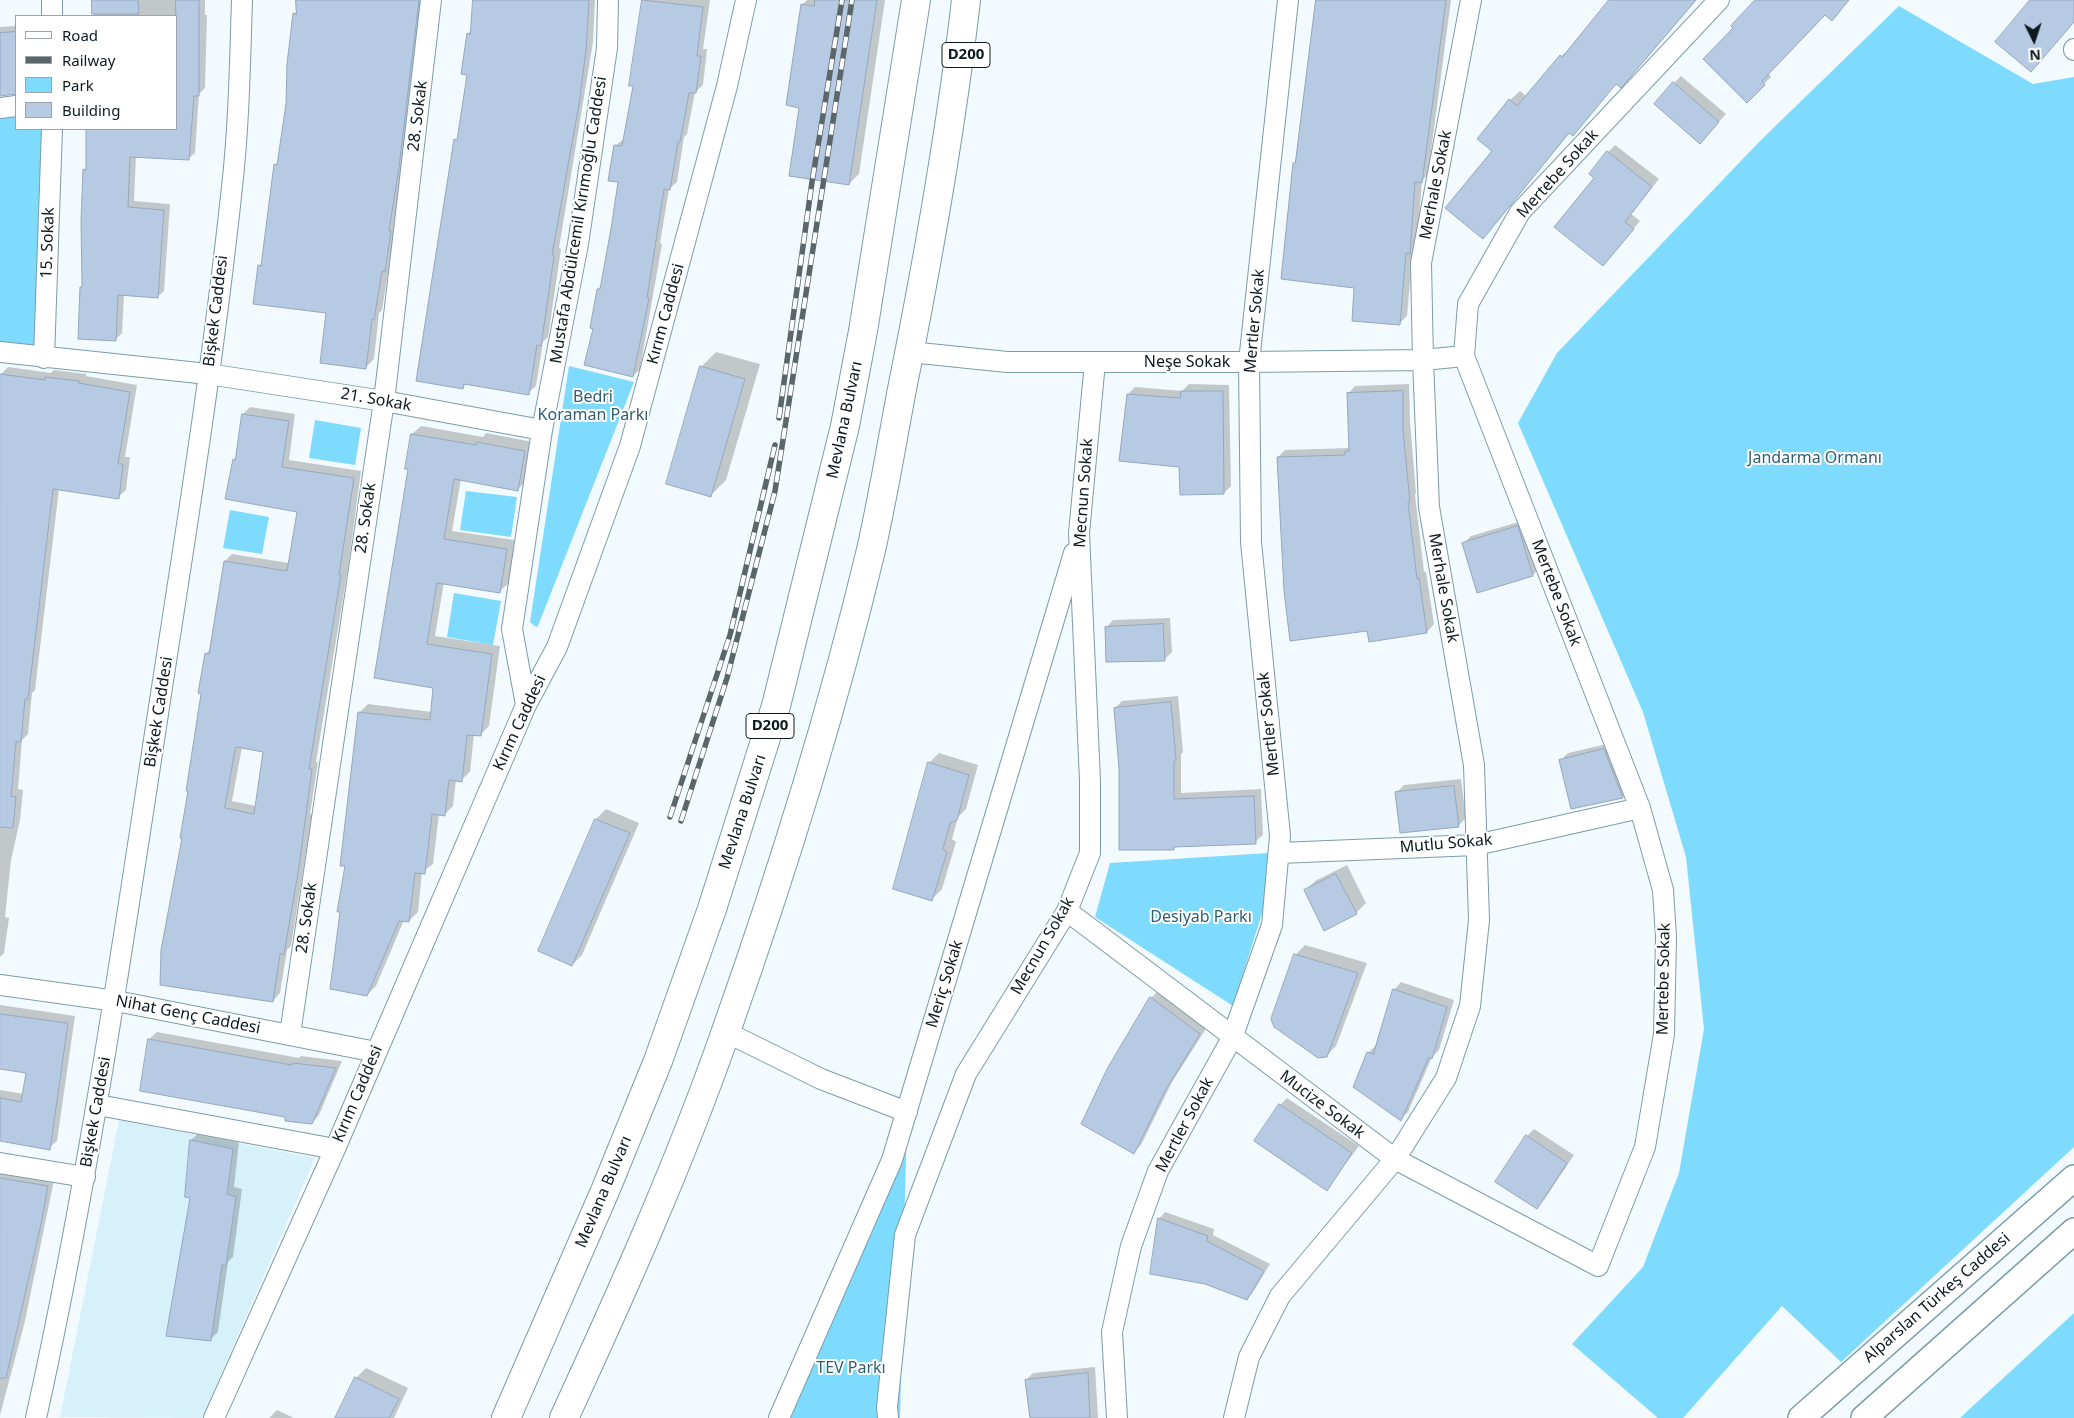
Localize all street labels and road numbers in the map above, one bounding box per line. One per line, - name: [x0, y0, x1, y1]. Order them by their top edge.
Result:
- road number: D200: [942, 42, 990, 68]
- street label: Mustafa Abdülcemil Kırımoğlu Caddesi: [547, 75, 611, 365]
- street label: 28. Sokak: [404, 79, 432, 153]
- street label: Mertebe Sokak: [1513, 126, 1603, 222]
- street label: Merhale Sokak: [1416, 129, 1456, 241]
- street label: 15. Sokak: [37, 207, 59, 279]
- street label: Bişkek Caddesi: [200, 254, 232, 368]
- street label: Kırım Caddesi: [643, 262, 689, 366]
- street label: Mertler Sokak: [1241, 268, 1269, 374]
- street label: Neşe Sokak: [1144, 352, 1230, 372]
- street label: Mevlana Bulvarı: [823, 359, 867, 481]
- street label: 21. Sokak: [339, 384, 413, 416]
- street label: Mecnun Sokak: [1071, 438, 1097, 548]
- street label: 28. Sokak: [352, 481, 380, 555]
- street label: Merhale Sokak: [1424, 532, 1462, 644]
- street label: Mertebe Sokak: [1527, 537, 1585, 649]
- street label: Bişkek Caddesi: [141, 655, 177, 769]
- street label: Mertler Sokak: [1254, 671, 1284, 777]
- street label: Kırım Caddesi: [489, 672, 551, 774]
- road number: D200: [746, 714, 794, 738]
- street label: Mevlana Bulvarı: [715, 752, 771, 872]
- street label: Mutlu Sokak: [1399, 830, 1493, 858]
- street label: 28. Sokak: [293, 881, 321, 955]
- street label: Mecnun Sokak: [1007, 894, 1079, 998]
- street label: Mertebe Sokak: [1653, 923, 1675, 1035]
- street label: Meriç Sokak: [923, 938, 967, 1030]
- street label: Nihat Genç Caddesi: [114, 992, 262, 1038]
- street label: Kırım Caddesi: [329, 1043, 387, 1145]
- street label: Bişkek Caddesi: [77, 1055, 115, 1169]
- street label: Mucize Sokak: [1276, 1067, 1368, 1143]
- street label: Mertler Sokak: [1152, 1074, 1218, 1176]
- street label: Mevlana Bulvarı: [572, 1133, 636, 1251]
- street label: Alparslan Türkeş Caddesi: [1860, 1229, 2014, 1367]

